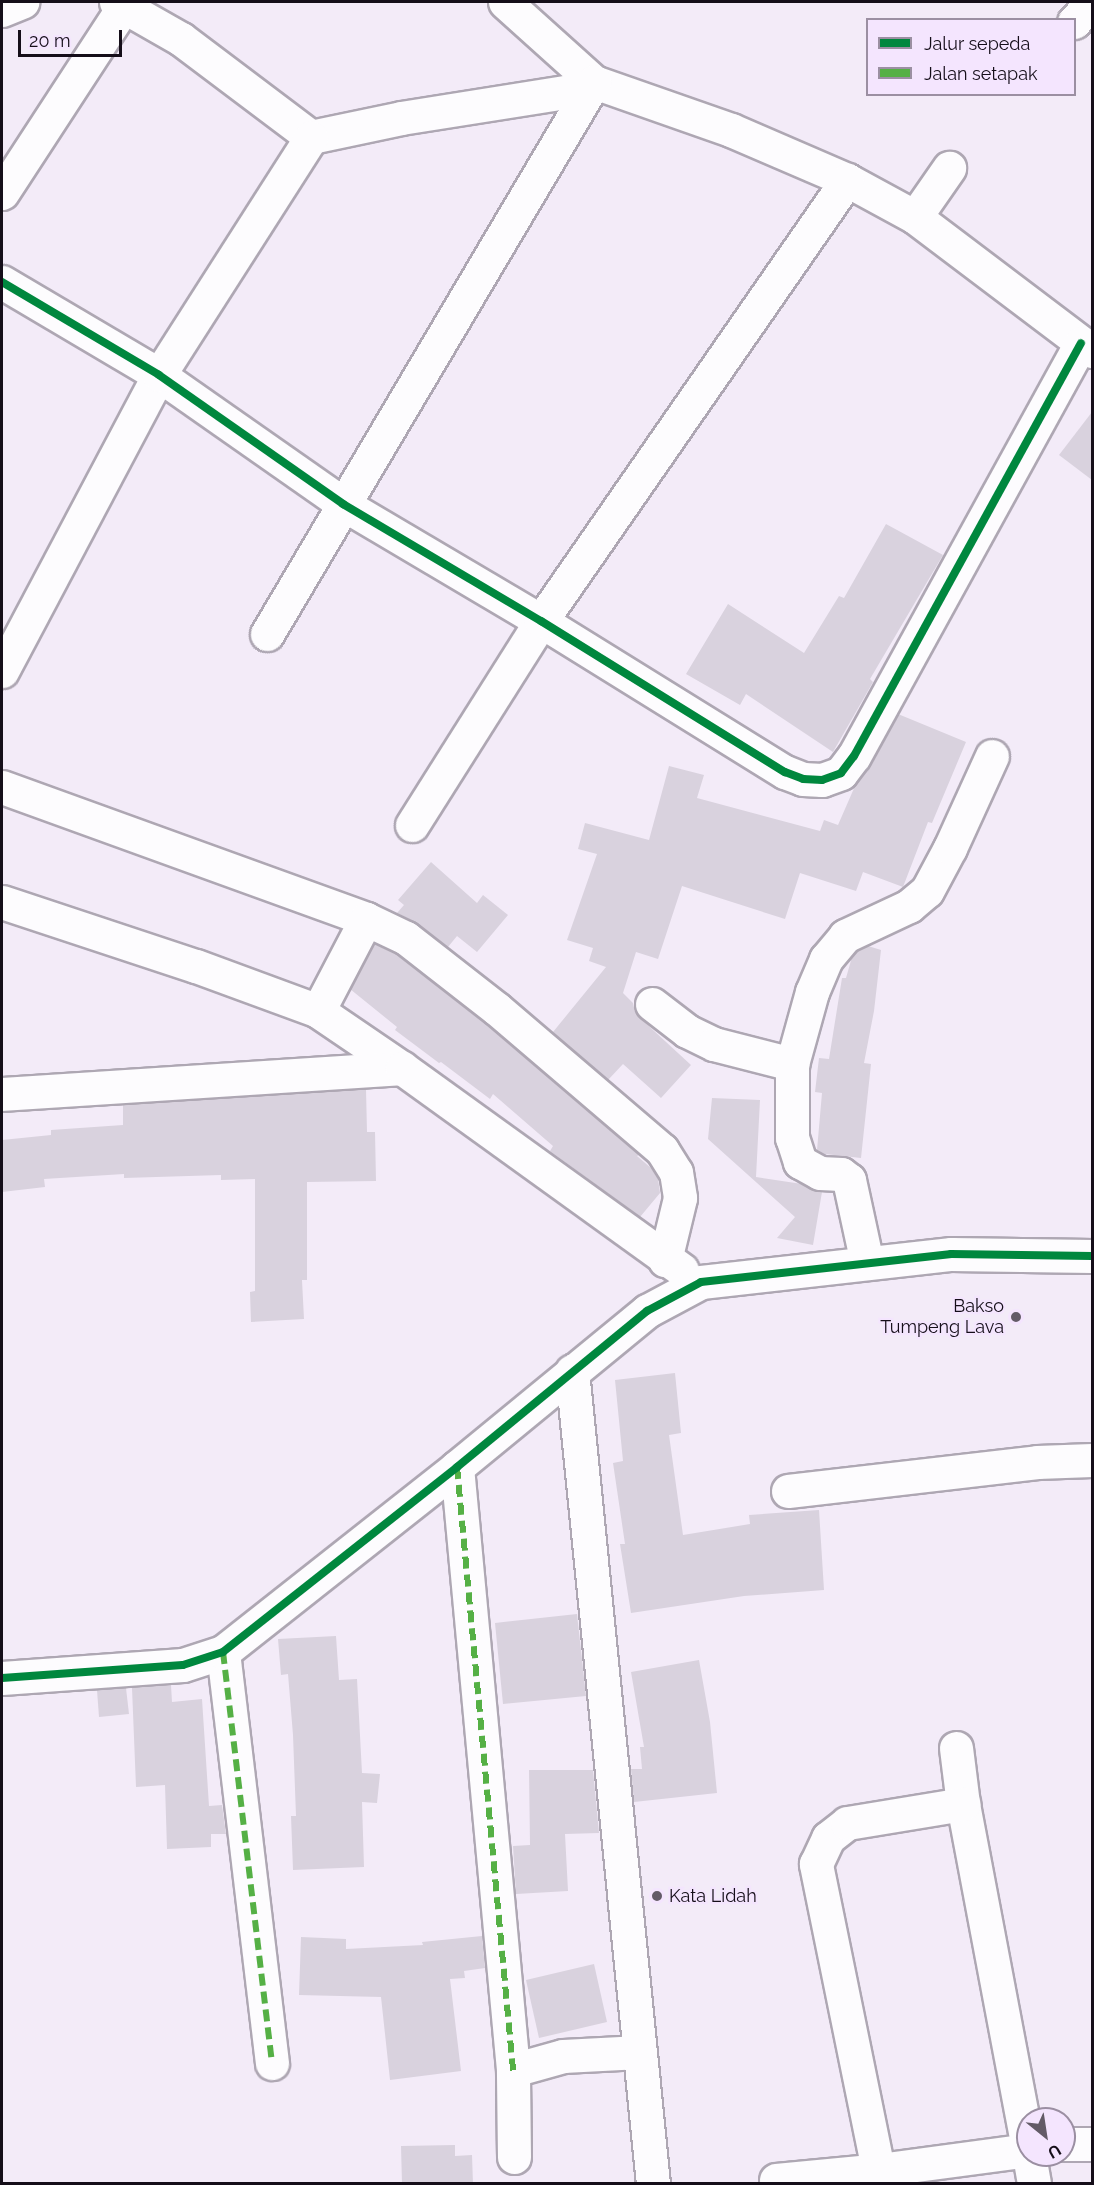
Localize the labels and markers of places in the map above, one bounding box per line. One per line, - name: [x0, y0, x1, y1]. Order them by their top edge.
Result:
- place label: Bakso Tumpeng Lava: [880, 1296, 1004, 1338]
- marker: Bakso Tumpeng Lava: [1009, 1310, 1023, 1324]
- place label: Kata Lidah: [669, 1885, 757, 1907]
- marker: Kata Lidah: [650, 1889, 664, 1903]

